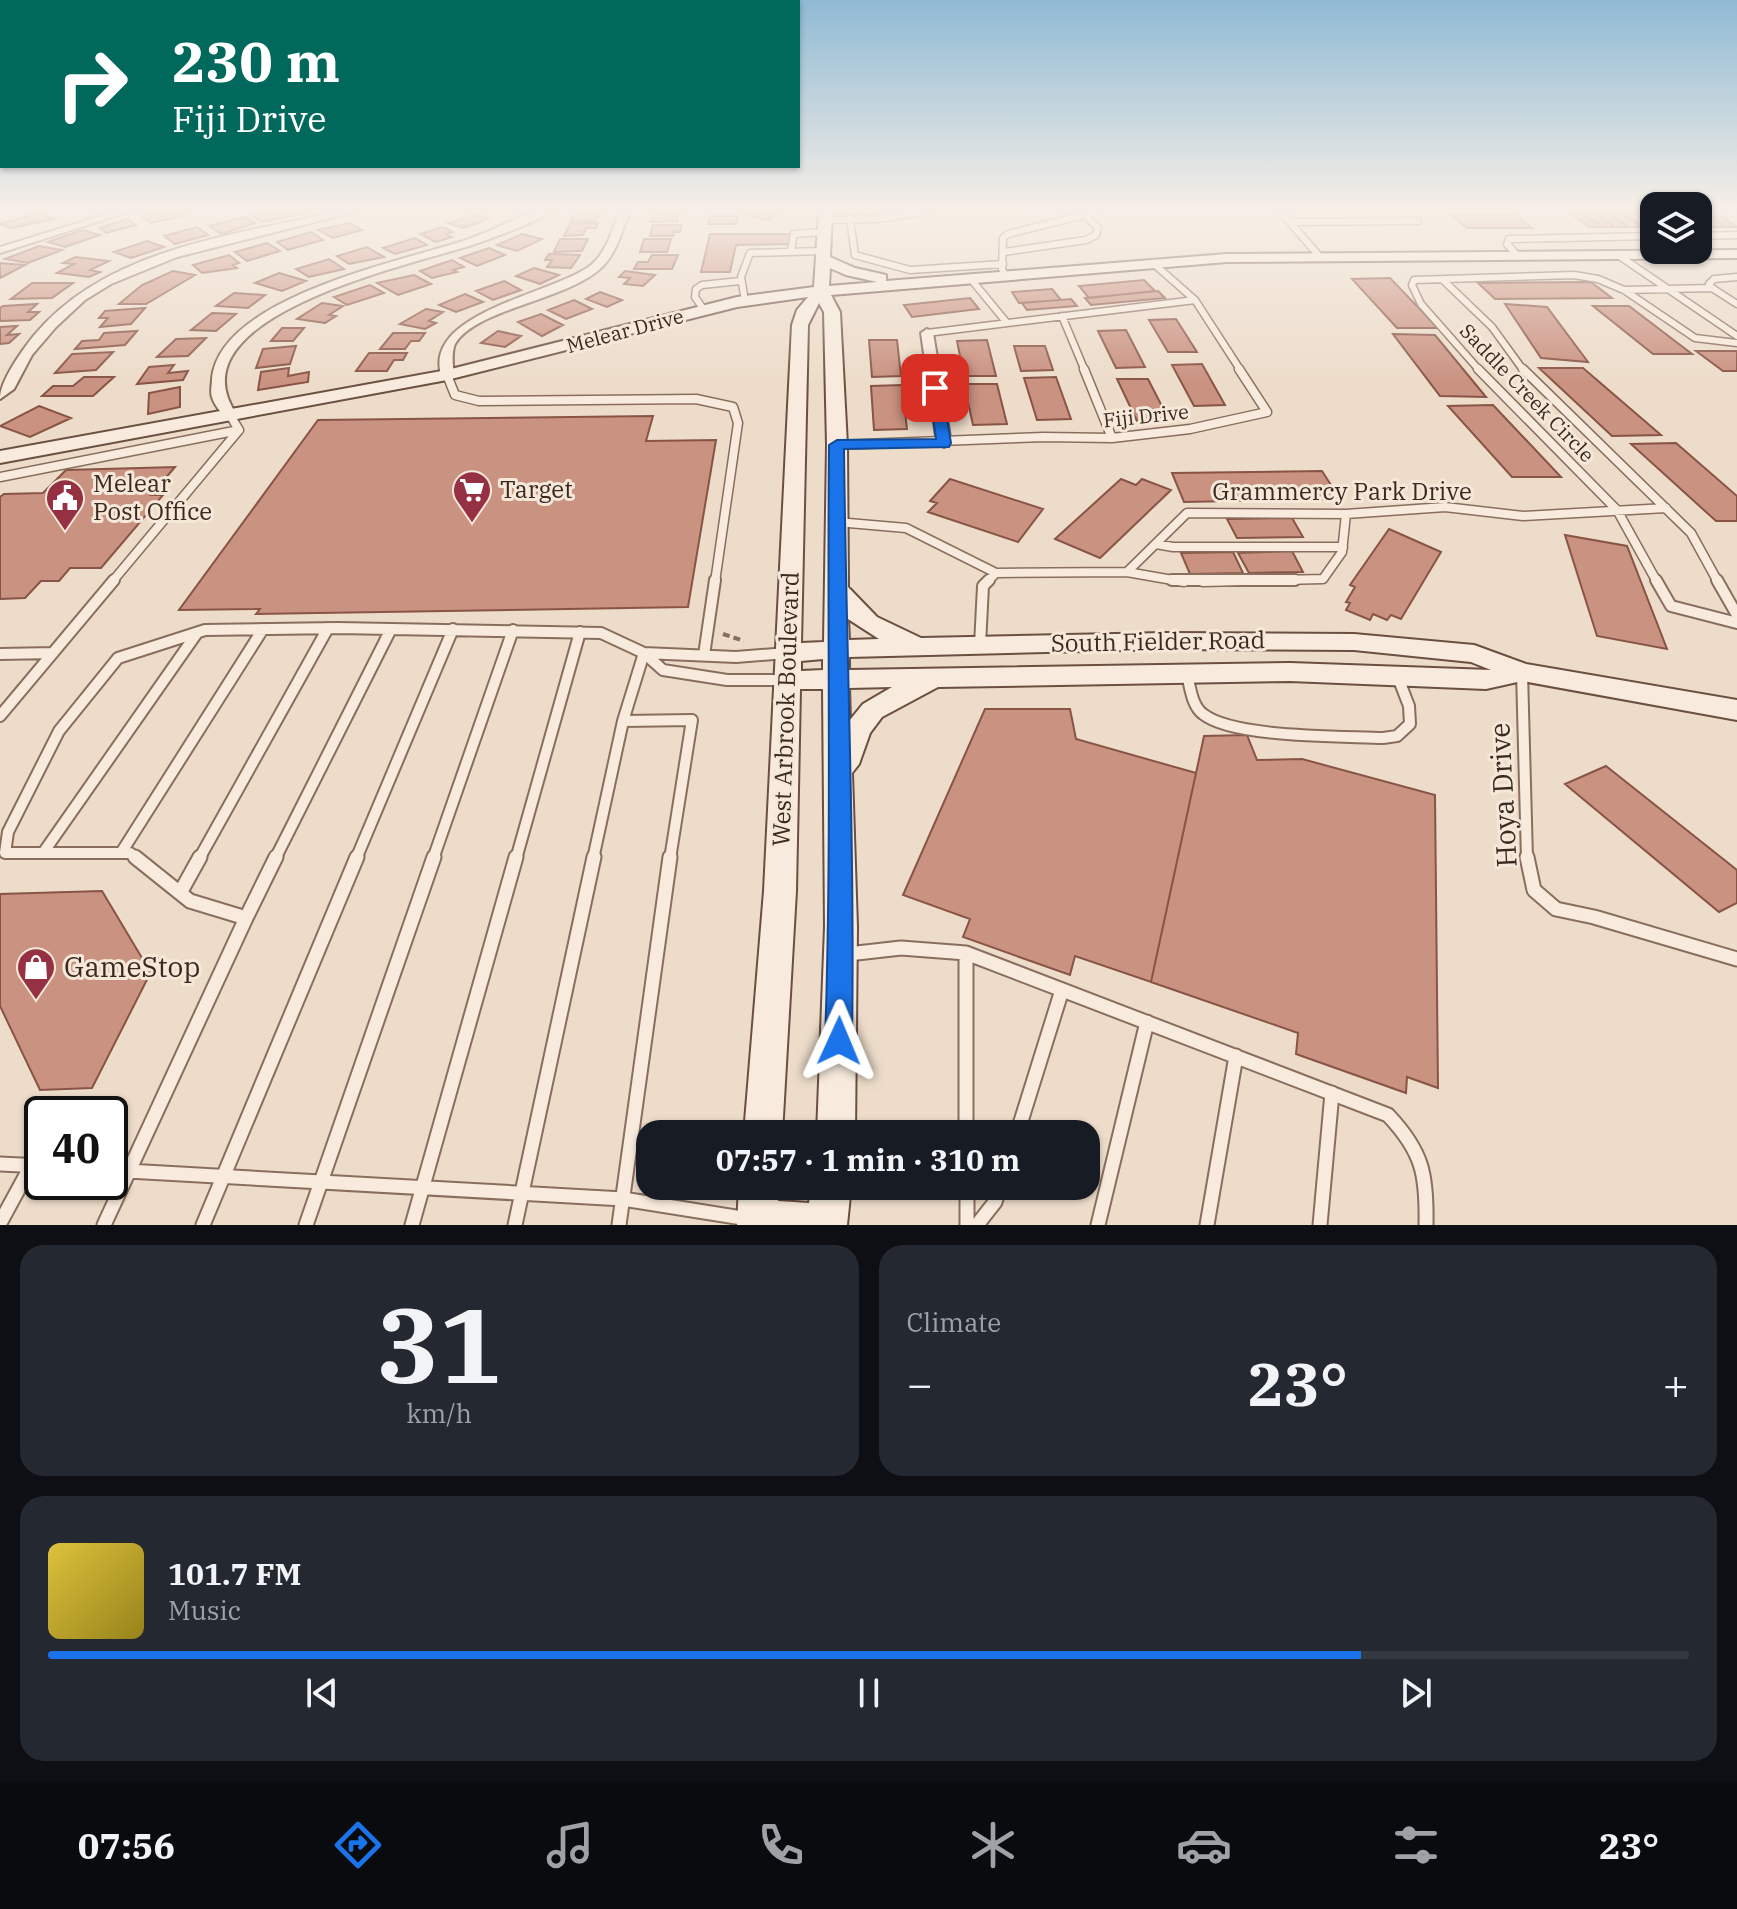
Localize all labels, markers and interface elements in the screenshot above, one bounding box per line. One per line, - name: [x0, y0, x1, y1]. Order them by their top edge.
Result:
- text: 230 m: [172, 25, 340, 97]
- icon: right: [40, 32, 144, 136]
- text: Fiji Drive: [172, 95, 326, 142]
- map controls: [1640, 192, 1712, 264]
- button: layers: [1640, 192, 1712, 264]
- street label: Melear Drive: [563, 302, 686, 359]
- street label: Saddle Creek Circle: [1454, 318, 1601, 468]
- pin: [901, 354, 969, 422]
- icon: arrive: [913, 366, 957, 410]
- street label: Fiji Drive: [1102, 398, 1190, 433]
- place label: Melear Post Office: [93, 467, 212, 527]
- supermarket icon: Target: [451, 469, 493, 524]
- place label: Target: [500, 473, 573, 505]
- street label: Grammercy Park Drive: [1212, 475, 1472, 507]
- public building icon: Melear Post Office: [44, 477, 86, 532]
- street label: West Arbrook Boulevard: [764, 571, 806, 847]
- street label: South Fielder Road: [1050, 623, 1265, 659]
- street label: Hoya Drive: [1480, 722, 1525, 868]
- shop icon: GameStop: [15, 946, 57, 1001]
- place label: GameStop: [64, 948, 200, 985]
- position arrow: [797, 999, 881, 1083]
- speed limit sign: 40: [24, 1096, 128, 1200]
- text: 07:57 · 1 min · 310 m: [716, 1140, 1020, 1179]
- text: 31: [377, 1276, 502, 1412]
- text: Climate: [907, 1305, 1001, 1339]
- text: 23°: [1248, 1344, 1348, 1423]
- text: −: [907, 1355, 933, 1412]
- text: +: [1663, 1355, 1689, 1412]
- text: km/h: [406, 1396, 472, 1430]
- text: 101.7 FM: [168, 1554, 301, 1593]
- text: Music: [168, 1593, 241, 1627]
- icon: previous: [300, 1671, 344, 1715]
- icon: pause: [847, 1671, 891, 1715]
- icon: next: [1394, 1671, 1438, 1715]
- icon: directions: [330, 1817, 386, 1873]
- icon: music: [542, 1817, 598, 1873]
- icon: phone: [753, 1817, 809, 1873]
- icon: climate: [965, 1817, 1021, 1873]
- icon: car: [1176, 1817, 1232, 1873]
- icon: filters: [1388, 1817, 1444, 1873]
- text: 07:56: [78, 1822, 175, 1869]
- text: 23°: [1599, 1822, 1659, 1869]

